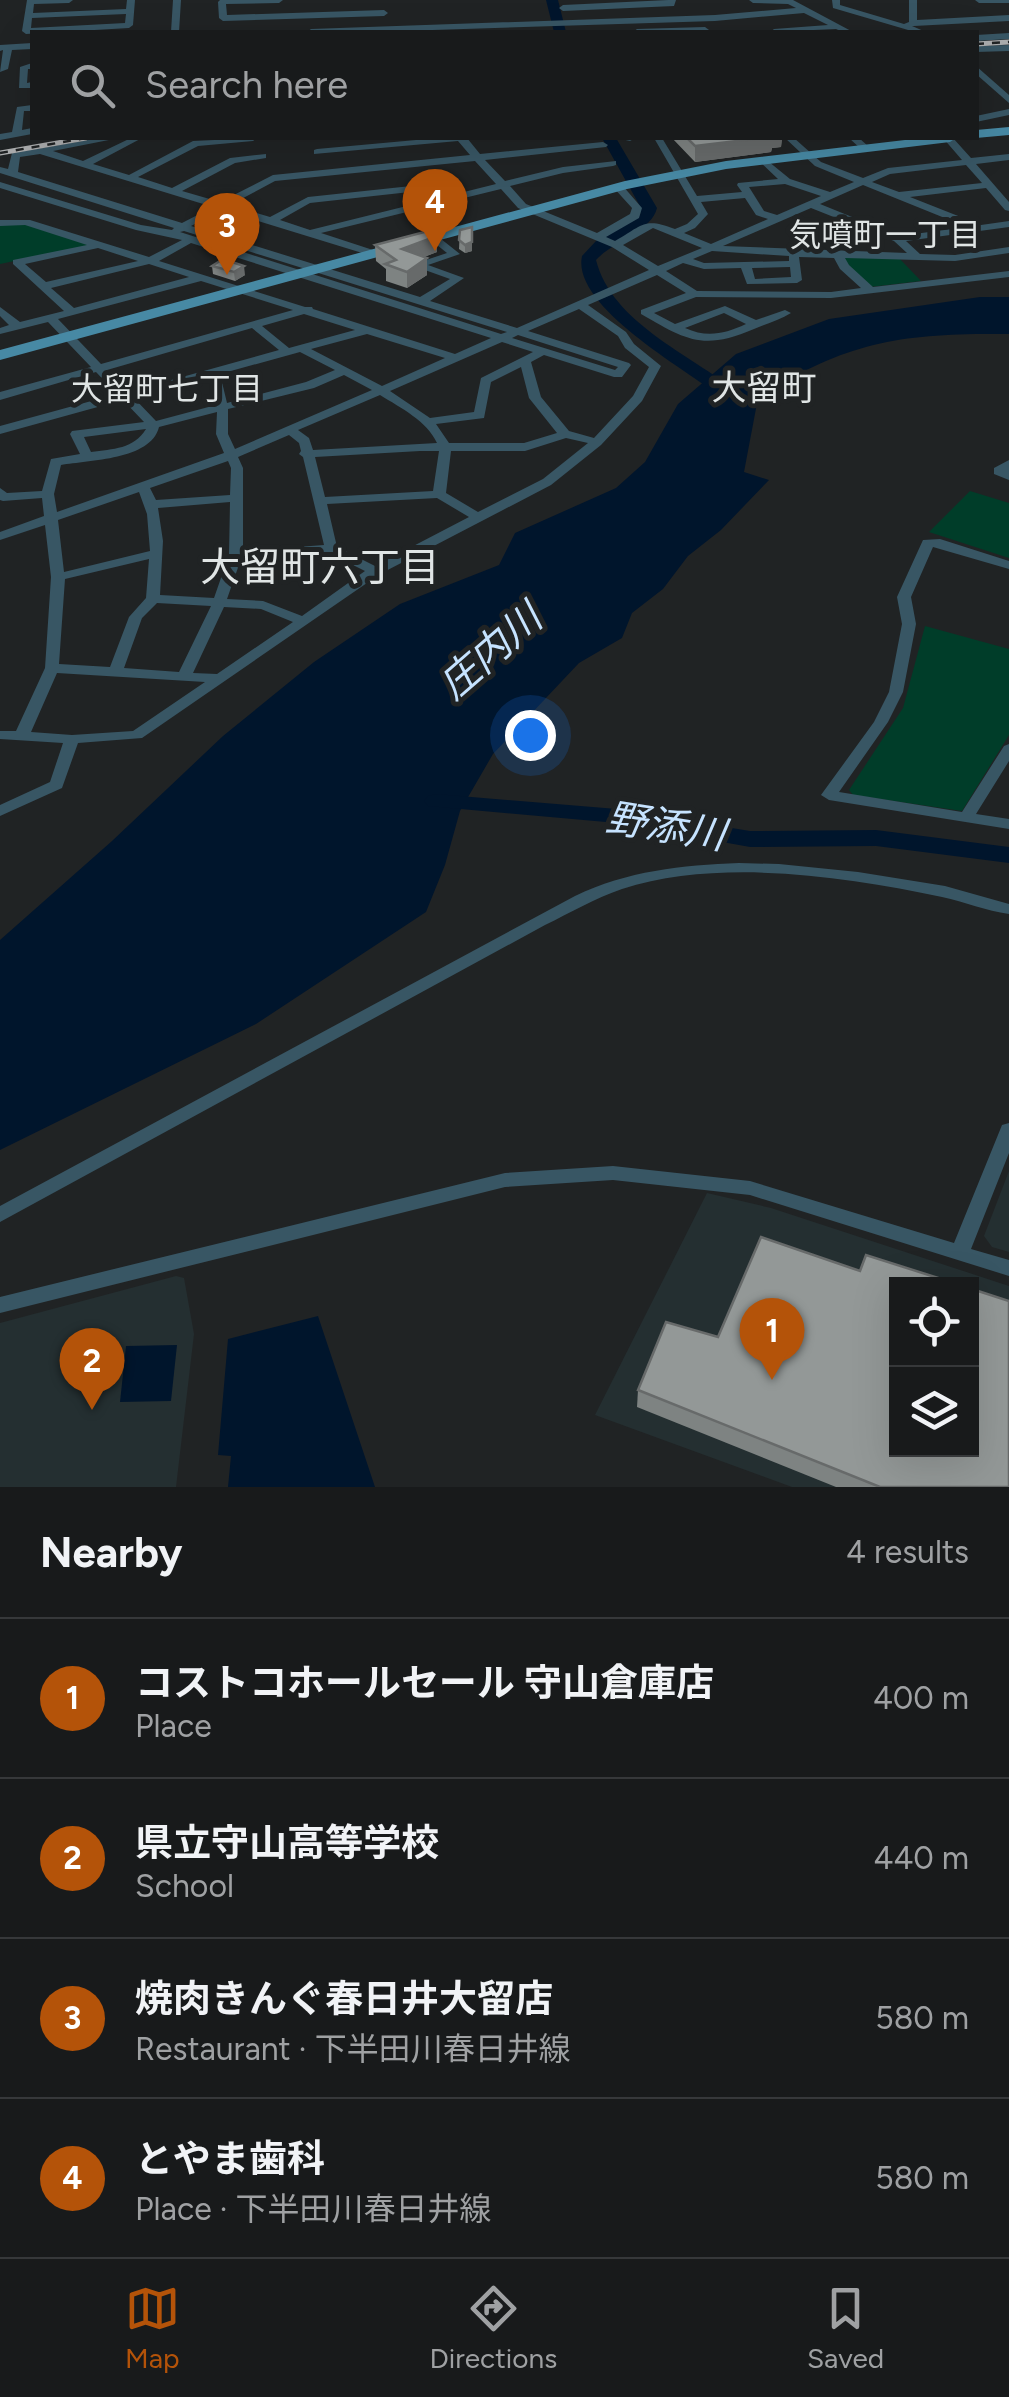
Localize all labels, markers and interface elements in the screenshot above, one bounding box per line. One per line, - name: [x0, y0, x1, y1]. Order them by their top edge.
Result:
- search box: [30, 30, 979, 140]
- icon: search: [65, 58, 120, 113]
- text: Search here: [145, 62, 348, 108]
- pin: 4: [402, 168, 468, 251]
- pin: 3: [194, 192, 260, 275]
- district label: 気噴町一丁目: [789, 216, 981, 254]
- district label: 大留町: [711, 367, 817, 409]
- district label: 大留町七丁目: [71, 370, 263, 408]
- district label: 大留町六丁目: [200, 543, 440, 591]
- water label: 庄内川: [429, 591, 554, 708]
- your location: [505, 710, 556, 761]
- water label: 野添川: [603, 793, 733, 860]
- map controls: [889, 1277, 979, 1457]
- button: locate: [889, 1277, 979, 1367]
- pin: 1: [740, 1298, 804, 1380]
- pin: 2: [59, 1328, 124, 1410]
- button: layers: [889, 1367, 979, 1457]
- text: Nearby: [40, 1527, 182, 1578]
- text: 4 results: [846, 1533, 969, 1571]
- text: コストコホールセール 守山倉庫店: [135, 1660, 714, 1706]
- text: 1: [66, 1679, 79, 1717]
- text: 400 m: [873, 1679, 969, 1717]
- text: Place: [135, 1707, 212, 1745]
- text: 県立守山高等学校: [135, 1820, 439, 1866]
- text: 2: [63, 1839, 82, 1877]
- text: 440 m: [874, 1839, 969, 1877]
- text: School: [135, 1867, 234, 1905]
- text: 焼肉きんぐ春日井大留店: [135, 1976, 553, 2022]
- text: 3: [64, 1999, 81, 2037]
- text: 580 m: [875, 1999, 969, 2037]
- text: Restaurant · 下半田川春日井線: [135, 2030, 571, 2068]
- text: とやま歯科: [135, 2136, 325, 2182]
- text: 4: [62, 2159, 83, 2197]
- text: 580 m: [875, 2159, 969, 2197]
- text: Place · 下半田川春日井線: [135, 2190, 492, 2228]
- tab: Map: [125, 2281, 180, 2375]
- tab: Directions: [430, 2281, 557, 2375]
- tab: Saved: [807, 2281, 884, 2375]

